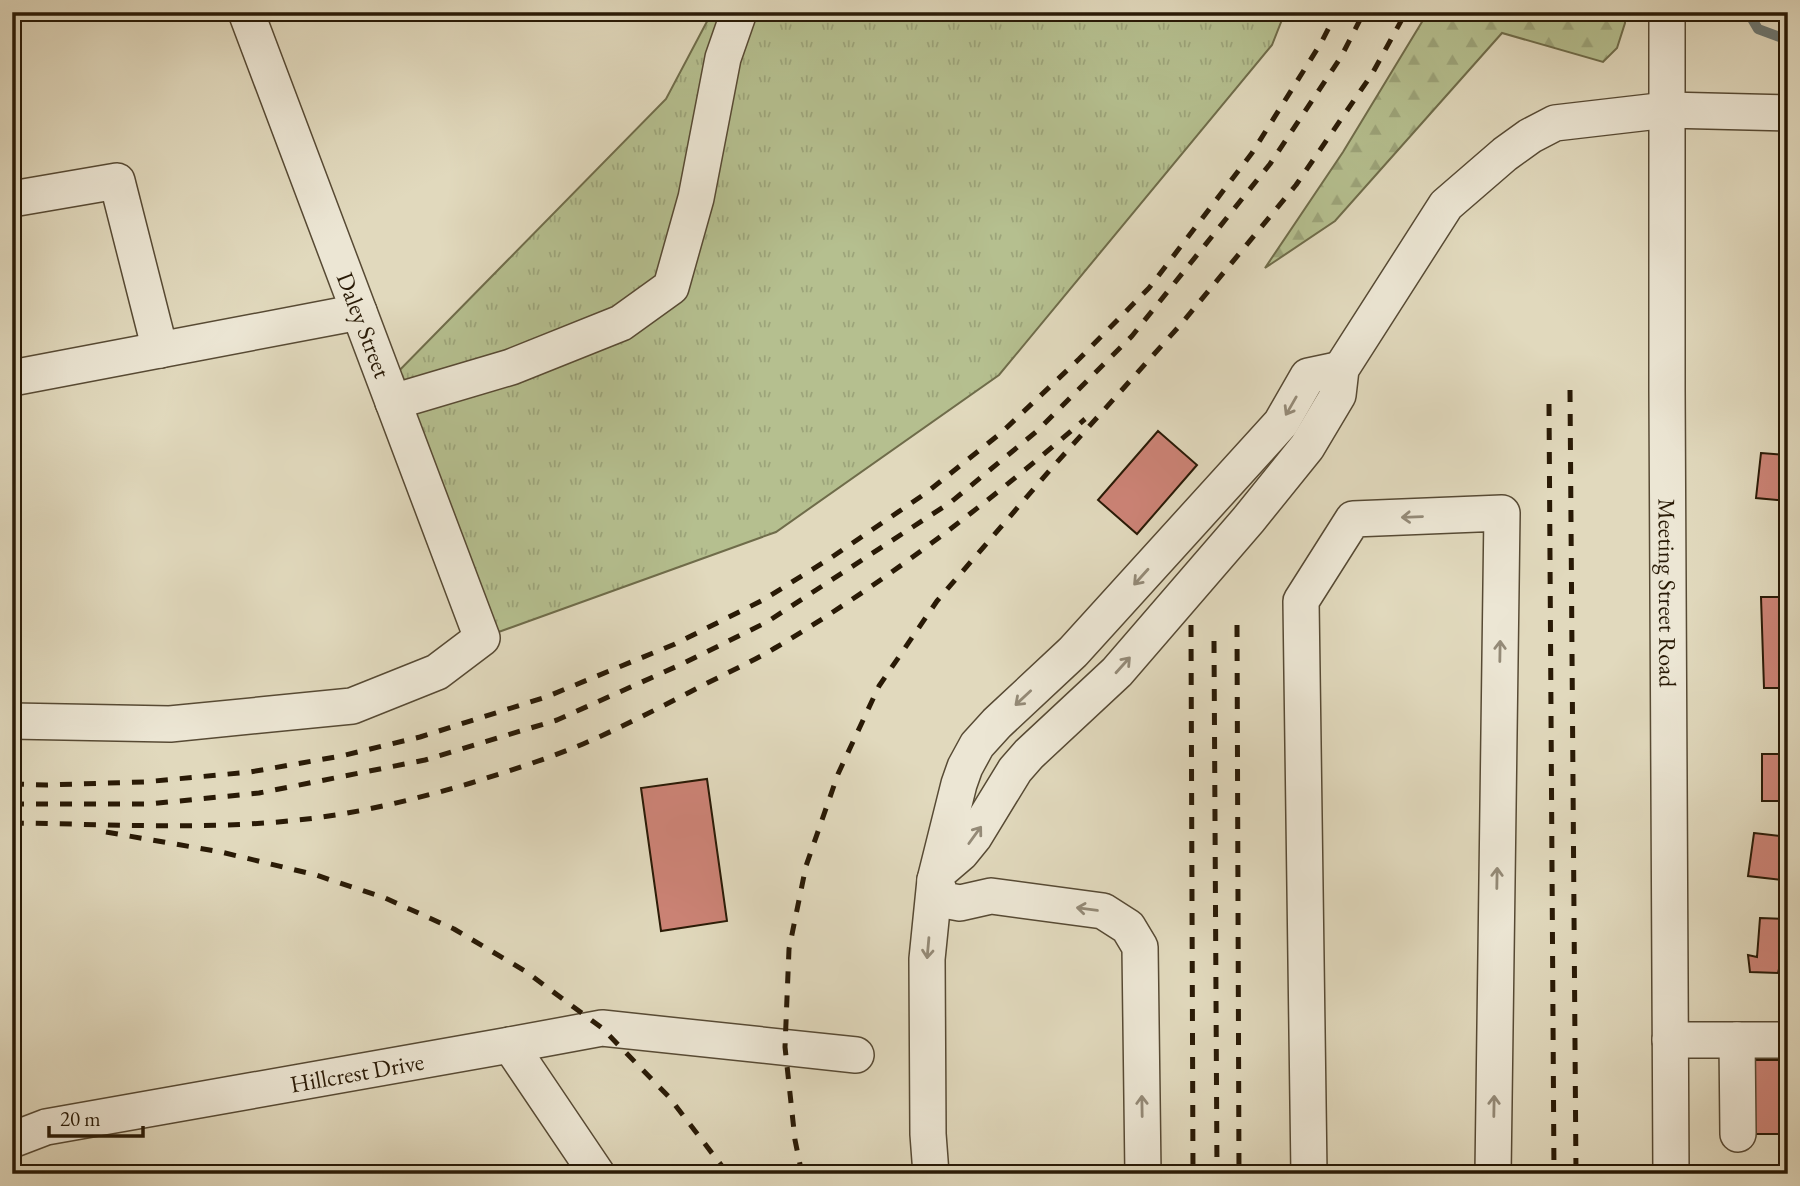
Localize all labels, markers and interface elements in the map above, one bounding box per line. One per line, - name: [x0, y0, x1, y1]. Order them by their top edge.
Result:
- street label: Daley Street: [330, 268, 398, 383]
- one-way arrow: [1284, 395, 1298, 415]
- street label: Meeting Street Road: [1652, 498, 1684, 688]
- one-way arrow: [1400, 510, 1423, 523]
- one-way arrow: [1133, 568, 1149, 586]
- one-way arrow: [1493, 639, 1507, 662]
- one-way arrow: [1115, 657, 1132, 674]
- one-way arrow: [1015, 690, 1032, 707]
- one-way arrow: [968, 826, 982, 845]
- one-way arrow: [1490, 867, 1504, 890]
- one-way arrow: [1076, 902, 1099, 915]
- one-way arrow: [921, 936, 934, 959]
- street label: Hillcrest Drive: [288, 1045, 426, 1099]
- one-way arrow: [1135, 1094, 1149, 1117]
- one-way arrow: [1487, 1094, 1501, 1117]
- scale bar: [49, 1095, 144, 1139]
- text: 20 m: [60, 1105, 101, 1132]

